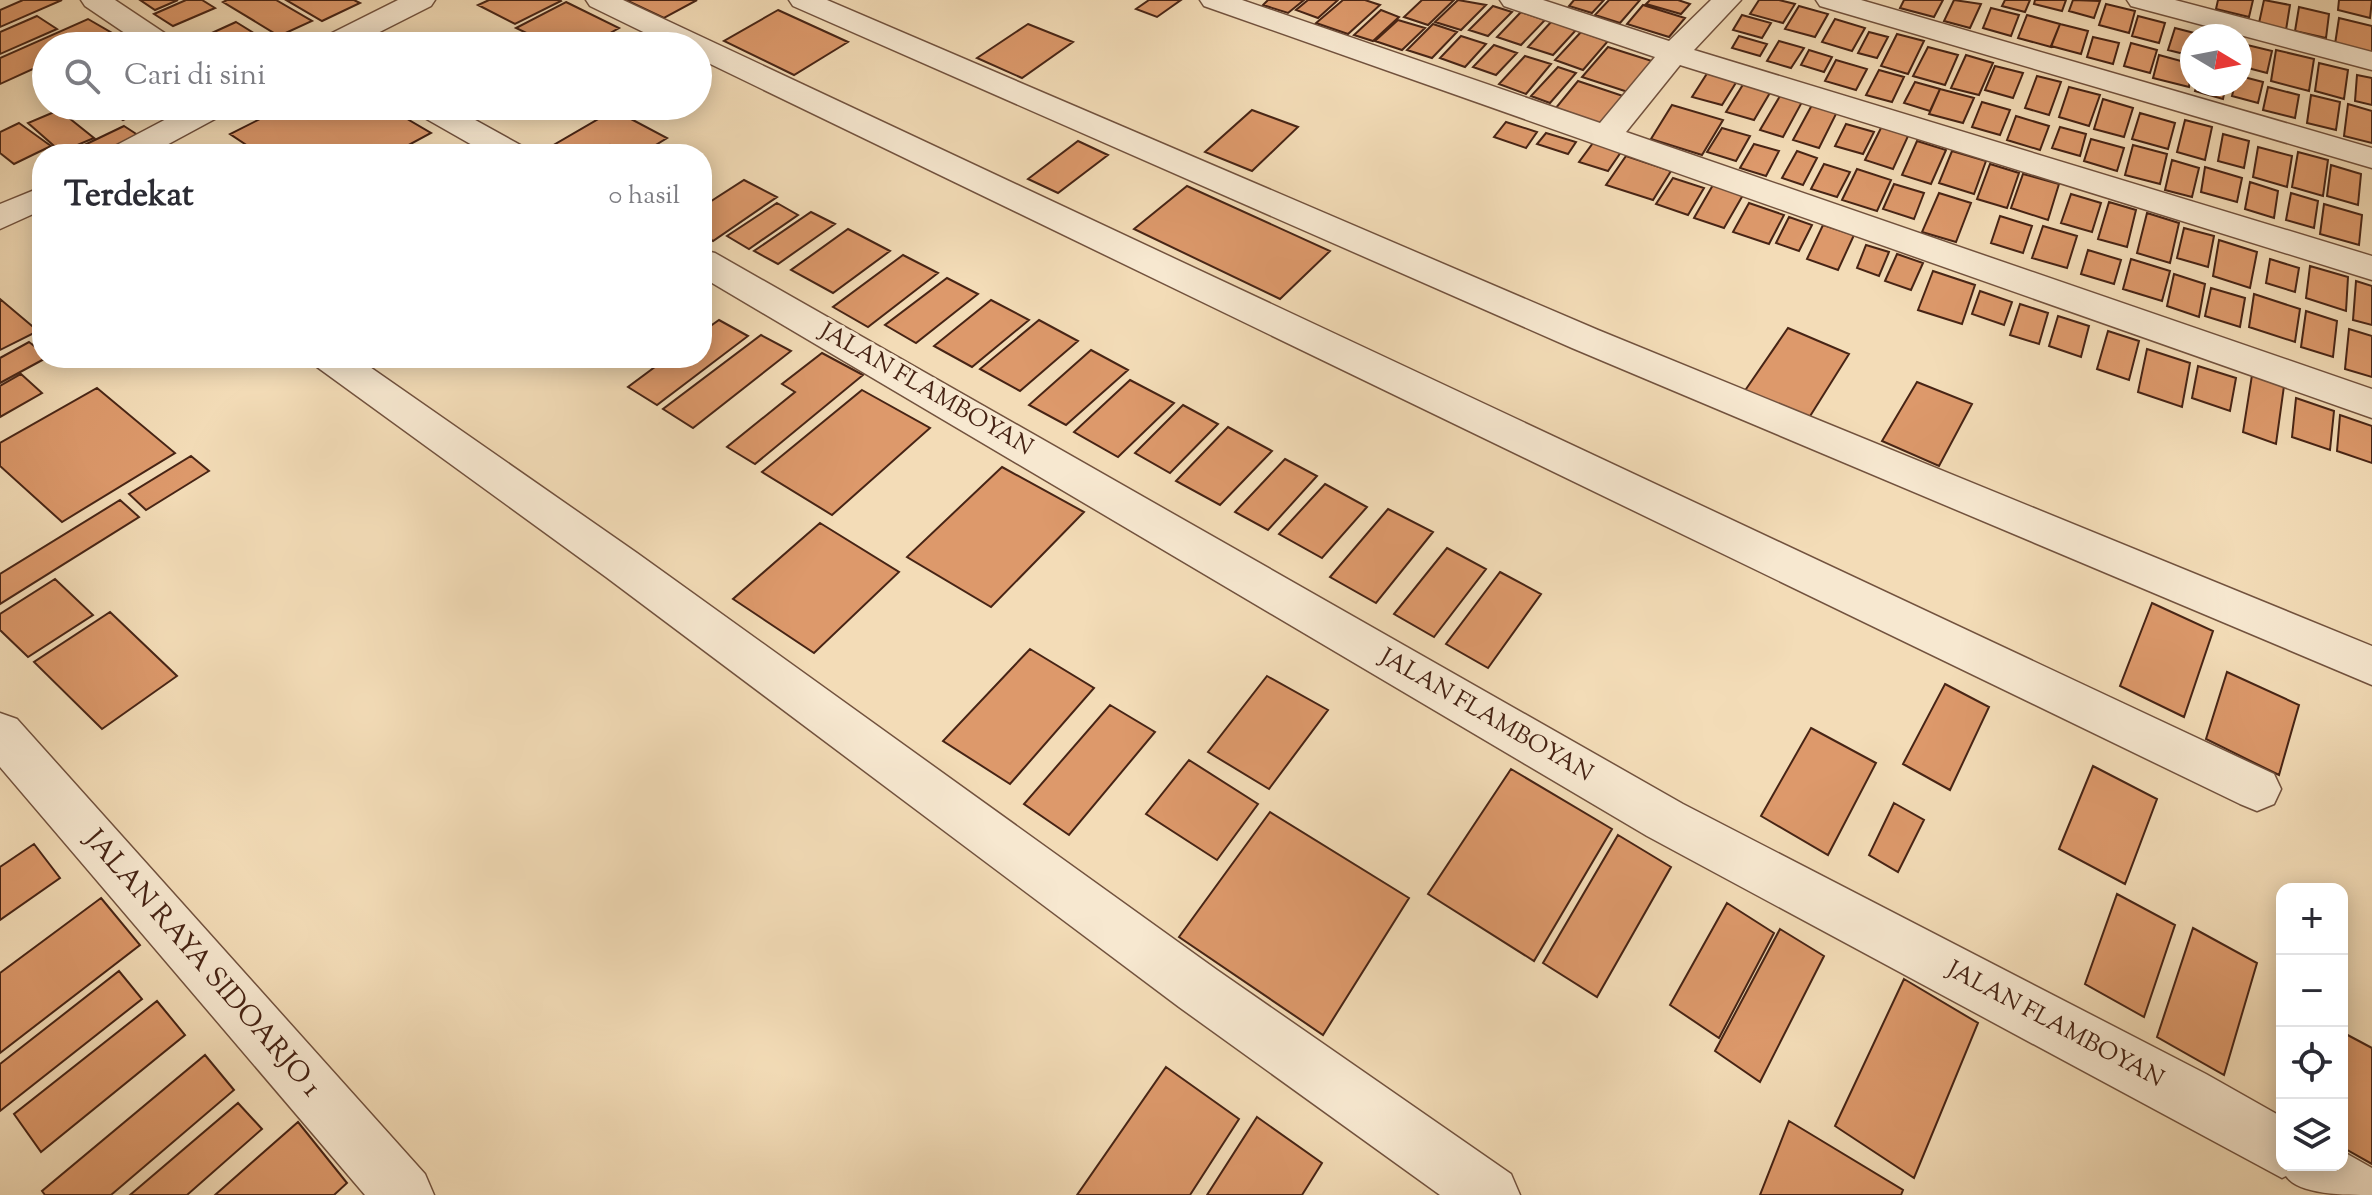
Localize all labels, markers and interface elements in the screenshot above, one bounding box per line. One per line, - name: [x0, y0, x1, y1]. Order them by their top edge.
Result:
- north arrow: [2180, 24, 2252, 96]
- search box: [32, 32, 712, 120]
- icon: search: [60, 54, 104, 98]
- text: Cari di sini: [124, 55, 266, 98]
- text: Terdekat: [64, 172, 194, 221]
- text: 0 hasil: [609, 178, 680, 215]
- street label: JALAN FLAMBOYAN: [811, 314, 1039, 465]
- street label: JALAN FLAMBOYAN: [1371, 640, 1599, 791]
- street label: JALAN RAYA SIDOARJO 1: [73, 820, 330, 1106]
- map controls: [2276, 883, 2348, 1171]
- button: +: [2276, 883, 2348, 955]
- street label: JALAN FLAMBOYAN: [1939, 952, 2169, 1097]
- button: −: [2276, 955, 2348, 1027]
- button: locate: [2276, 1027, 2348, 1099]
- button: layers: [2276, 1099, 2348, 1171]

